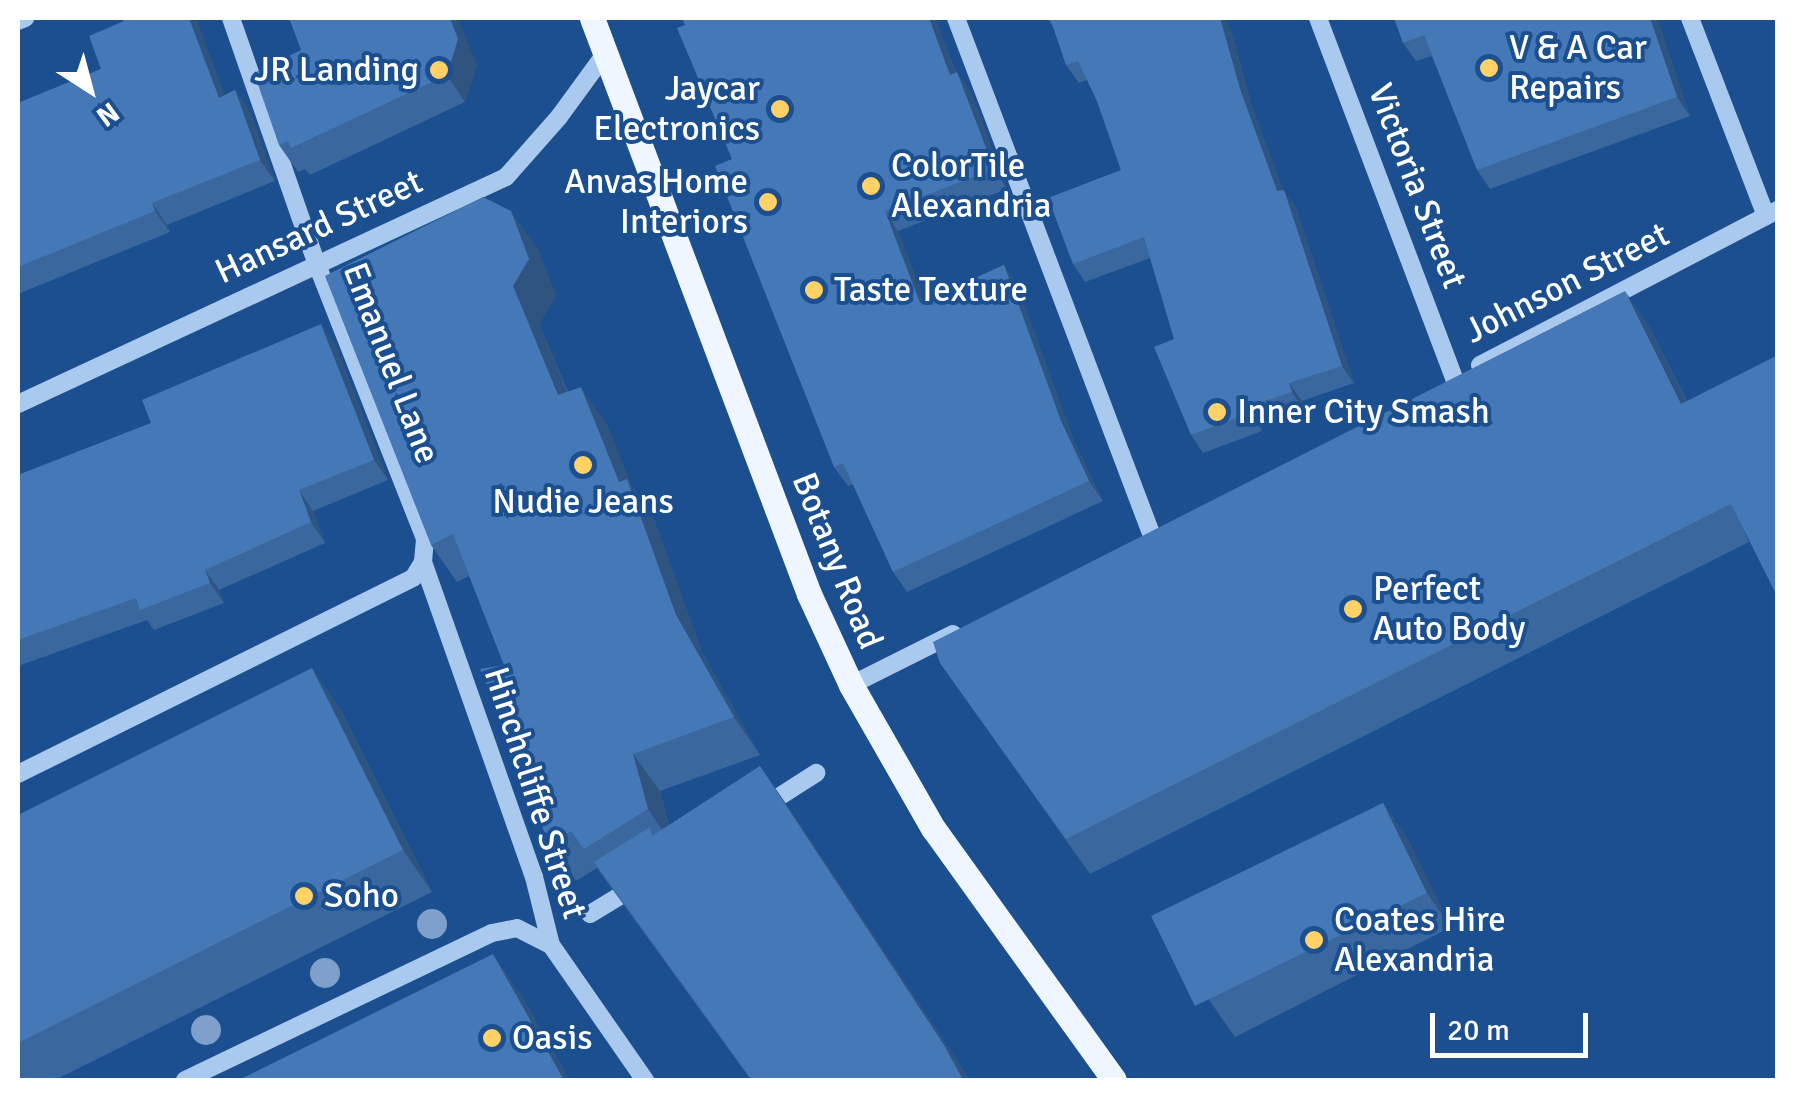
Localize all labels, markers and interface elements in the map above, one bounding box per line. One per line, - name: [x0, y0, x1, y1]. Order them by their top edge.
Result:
- place label: V & A Car Repairs: [1509, 27, 1647, 109]
- north arrow: [40, 40, 140, 140]
- place label: JR Landing: [254, 49, 419, 91]
- marker: V & A Car Repairs: [1478, 57, 1500, 79]
- marker: JR Landing: [428, 59, 450, 81]
- place label: Jaycar Electronics: [593, 68, 760, 150]
- street label: Victoria Street: [1359, 78, 1475, 294]
- text: N: [90, 95, 126, 134]
- marker: Jaycar Electronics: [769, 98, 791, 120]
- place label: ColorTile Alexandria: [891, 145, 1051, 227]
- street label: Hansard Street: [209, 161, 429, 293]
- place label: Anvas Home Interiors: [564, 161, 748, 243]
- marker: ColorTile Alexandria: [860, 175, 882, 197]
- marker: Anvas Home Interiors: [757, 191, 779, 213]
- street label: Johnson Street: [1458, 214, 1676, 352]
- street label: Emanuel Lane: [334, 257, 448, 469]
- place label: Taste Texture: [834, 269, 1028, 311]
- marker: Taste Texture: [803, 279, 825, 301]
- place label: Inner City Smash: [1237, 391, 1490, 433]
- marker: Inner City Smash: [1206, 401, 1228, 423]
- marker: Nudie Jeans: [572, 454, 594, 476]
- street label: Botany Road: [783, 467, 891, 655]
- place label: Nudie Jeans: [492, 481, 674, 523]
- place label: Perfect Auto Body: [1373, 568, 1525, 650]
- marker: Perfect Auto Body: [1342, 598, 1364, 620]
- street label: Hinchcliffe Street: [475, 662, 595, 924]
- place label: Soho: [324, 875, 399, 917]
- marker: Soho: [293, 885, 315, 907]
- place label: Coates Hire Alexandria: [1334, 899, 1506, 981]
- marker: Coates Hire Alexandria: [1303, 929, 1325, 951]
- scale bar: [1435, 993, 1592, 1055]
- text: 20 m: [1447, 1012, 1510, 1049]
- place label: Oasis: [512, 1017, 592, 1059]
- marker: Oasis: [481, 1027, 503, 1049]

